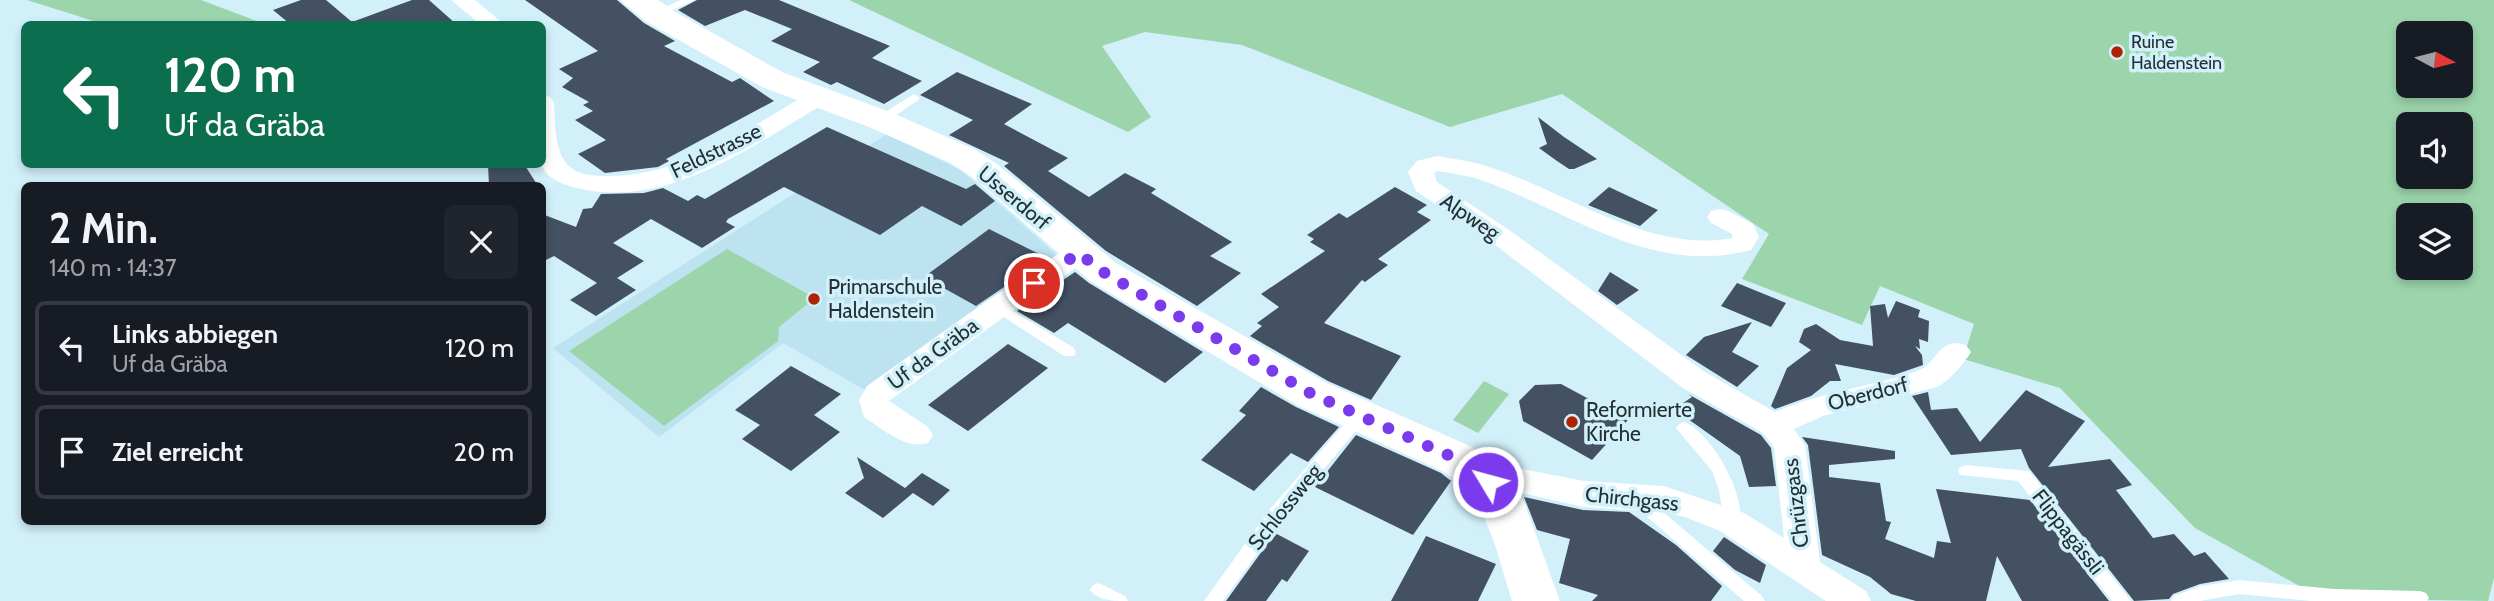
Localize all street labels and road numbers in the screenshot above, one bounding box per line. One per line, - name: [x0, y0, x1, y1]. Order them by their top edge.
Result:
- street label: Feldstrasse: [666, 118, 765, 183]
- street label: Usserdorf: [973, 160, 1055, 235]
- street label: Alpweg: [1436, 188, 1505, 246]
- street label: Uf da Gräba: [883, 312, 983, 395]
- street label: Oberdorf: [1825, 372, 1911, 416]
- street label: Chrüzgass: [1778, 457, 1813, 549]
- street label: Schlossweg: [1242, 458, 1327, 555]
- street label: Chirchgass: [1584, 481, 1680, 516]
- street label: Flippagässli: [2027, 484, 2109, 579]

